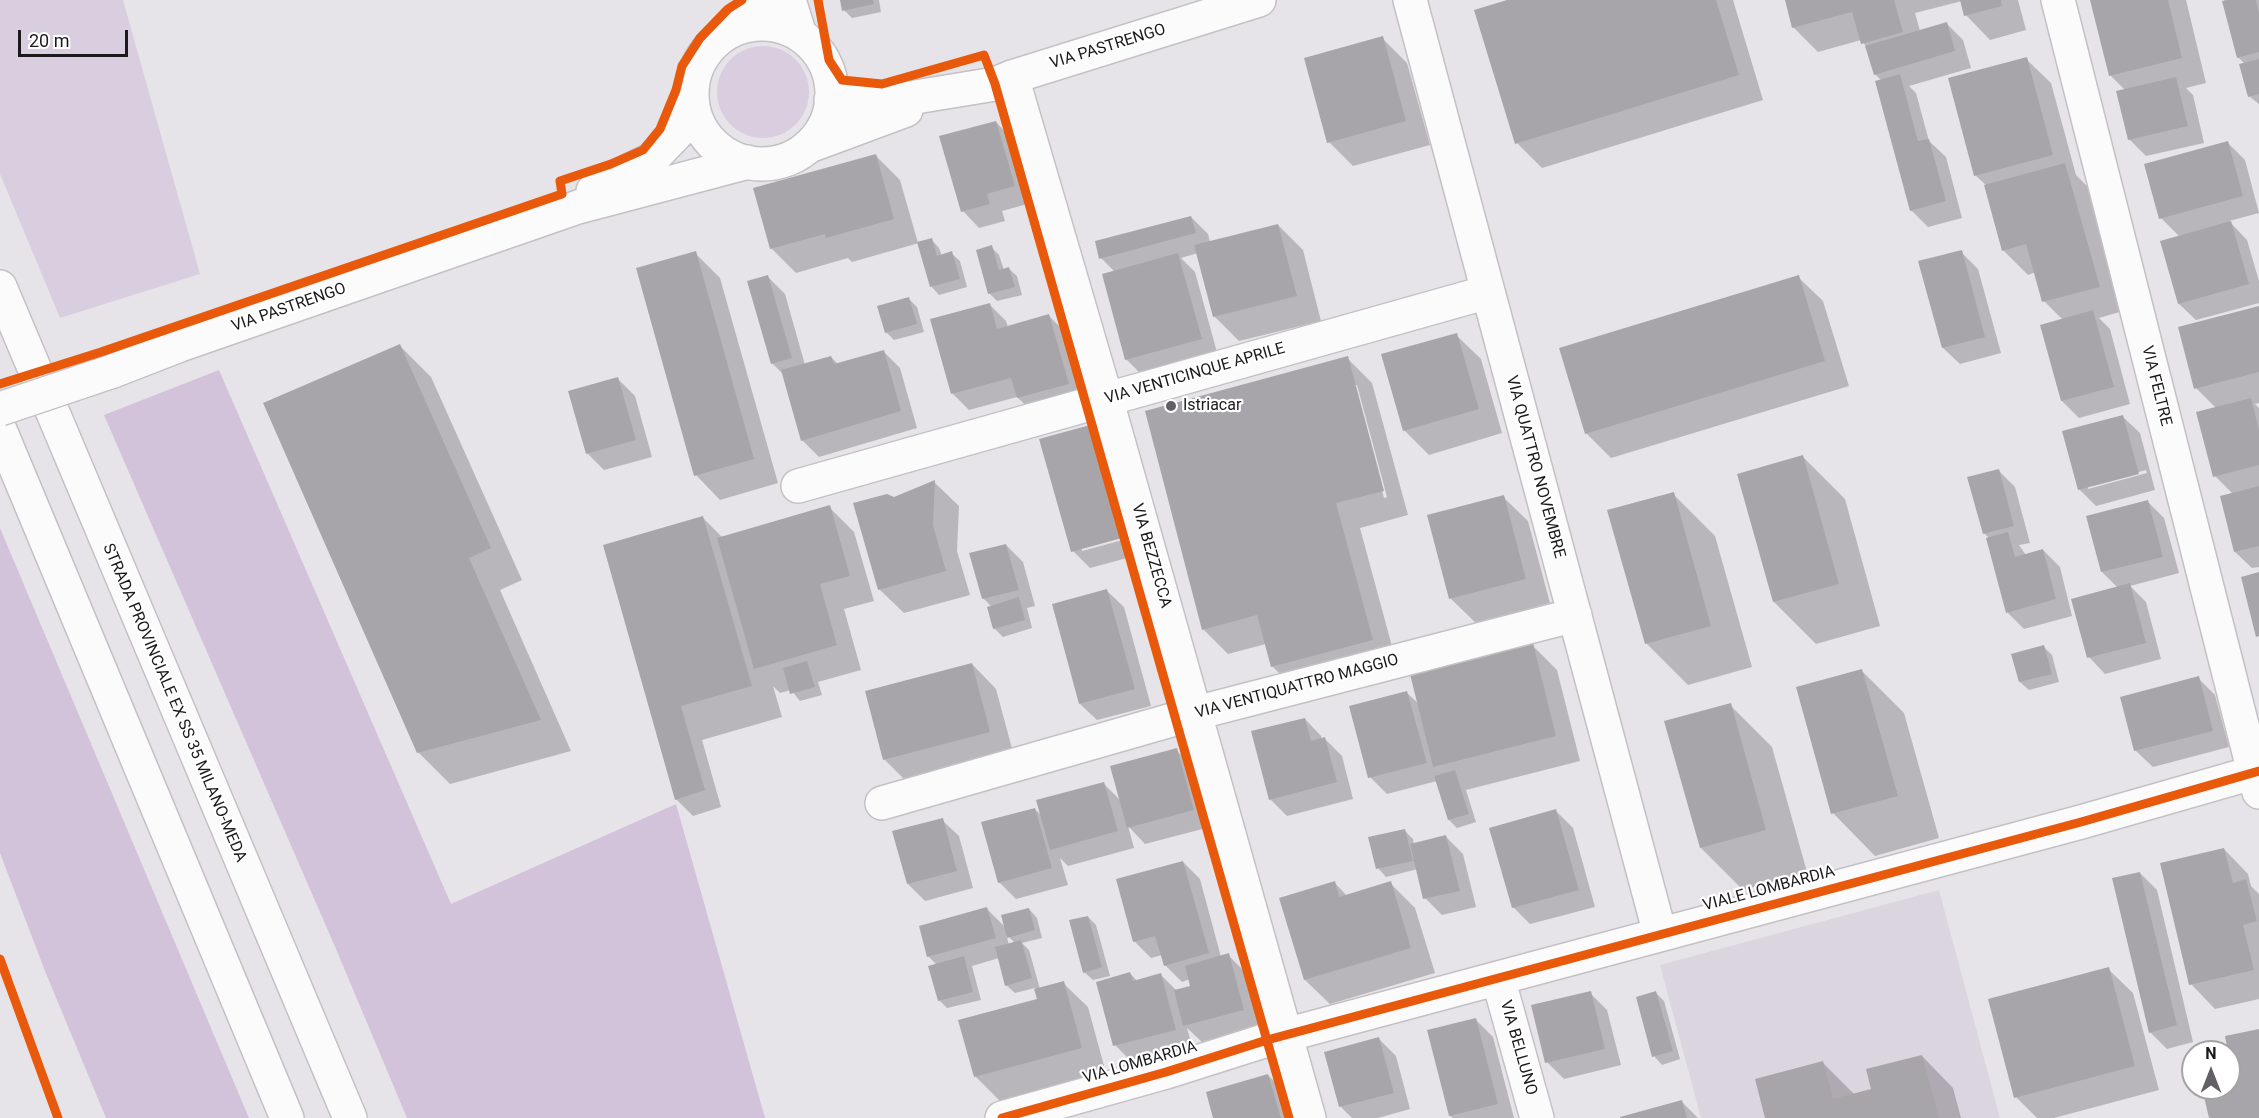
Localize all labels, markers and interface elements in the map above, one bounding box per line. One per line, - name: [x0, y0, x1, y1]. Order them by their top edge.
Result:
- scale bar: [21, 18, 130, 56]
- street label: VIA PASTRENGO: [1048, 20, 1168, 74]
- text: 20 m: [29, 30, 69, 51]
- street label: VIA PASTRENGO: [229, 279, 349, 337]
- street label: VIA VENTICINQUE APRILE: [1103, 339, 1287, 409]
- street label: VIA FELTRE: [2137, 344, 2175, 428]
- street label: VIA QUATTRO NOVEMBRE: [1501, 374, 1569, 560]
- place label: Istriacar: [1183, 396, 1241, 416]
- marker: Istriacar: [1164, 399, 1178, 413]
- street label: VIA BEZZECCA: [1127, 502, 1175, 610]
- street label: STRADA PROVINCIALE EX SS 35 MILANO-MEDA: [98, 541, 250, 865]
- street label: VIA VENTIQUATTRO MAGGIO: [1193, 651, 1401, 723]
- street label: VIALE LOMBARDIA: [1701, 862, 1837, 916]
- street label: VIA BELLUNO: [1495, 998, 1541, 1098]
- street label: VIA LOMBARDIA: [1081, 1038, 1199, 1088]
- north arrow: [2181, 1040, 2241, 1100]
- text: N: [2205, 1044, 2217, 1063]

